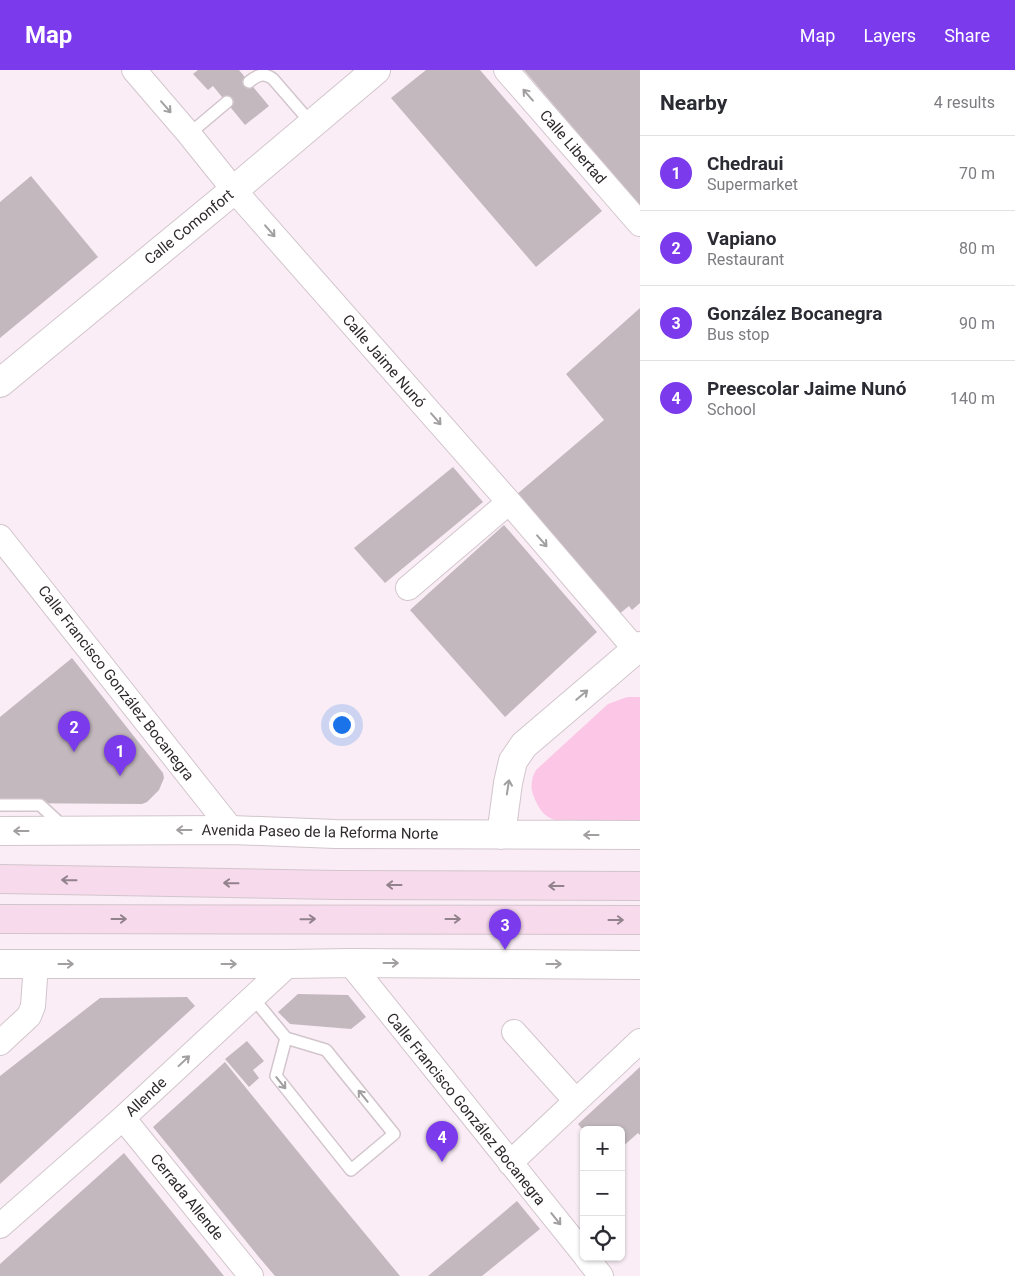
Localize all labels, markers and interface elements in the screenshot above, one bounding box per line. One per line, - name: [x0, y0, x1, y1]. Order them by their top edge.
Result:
- text: Map: [25, 21, 72, 49]
- text: Map: [800, 25, 835, 46]
- text: Layers: [863, 25, 916, 46]
- text: Share: [944, 25, 990, 46]
- one-way arrow: [522, 89, 534, 102]
- text: Nearby: [660, 91, 727, 115]
- text: 4 results: [934, 93, 995, 112]
- one-way arrow: [160, 100, 172, 113]
- street label: Calle Libertad: [536, 106, 610, 188]
- text: Chedraui: [707, 152, 784, 175]
- text: 1: [671, 164, 681, 183]
- text: 70 m: [959, 164, 995, 183]
- text: Supermarket: [707, 175, 798, 194]
- street label: Calle Comonfort: [141, 186, 237, 268]
- one-way arrow: [265, 225, 276, 238]
- text: Vapiano: [707, 227, 776, 250]
- text: 2: [671, 239, 681, 258]
- text: 80 m: [959, 239, 995, 258]
- text: Restaurant: [707, 250, 784, 269]
- text: González Bocanegra: [707, 302, 882, 325]
- street label: Calle Jaime Nunó: [339, 311, 429, 411]
- text: 3: [671, 314, 681, 333]
- text: 90 m: [959, 314, 995, 333]
- text: Bus stop: [707, 325, 769, 344]
- text: Preescolar Jaime Nunó: [707, 377, 906, 400]
- text: 4: [671, 389, 681, 408]
- text: 140 m: [950, 389, 995, 408]
- text: School: [707, 400, 756, 419]
- one-way arrow: [430, 412, 441, 425]
- one-way arrow: [537, 535, 548, 548]
- street label: Calle Francisco González Bocanegra: [34, 582, 198, 784]
- one-way arrow: [575, 690, 588, 701]
- pin: 2: [58, 711, 90, 752]
- your location: [329, 712, 355, 738]
- pin: 1: [104, 735, 136, 776]
- one-way arrow: [503, 780, 513, 796]
- street label: Avenida Paseo de la Reforma Norte: [202, 821, 439, 843]
- one-way arrow: [176, 825, 192, 835]
- one-way arrow: [14, 826, 30, 836]
- one-way arrow: [584, 830, 600, 840]
- one-way arrow: [61, 876, 77, 885]
- one-way arrow: [224, 878, 240, 888]
- one-way arrow: [386, 880, 402, 890]
- one-way arrow: [549, 881, 565, 890]
- pin: 3: [489, 909, 521, 950]
- one-way arrow: [110, 914, 126, 924]
- one-way arrow: [299, 914, 315, 924]
- one-way arrow: [445, 914, 461, 924]
- one-way arrow: [608, 915, 624, 925]
- one-way arrow: [382, 958, 399, 968]
- one-way arrow: [58, 959, 74, 969]
- one-way arrow: [220, 959, 236, 969]
- one-way arrow: [545, 959, 561, 969]
- street label: Calle Francisco González Bocanegra: [383, 1009, 549, 1209]
- one-way arrow: [178, 1055, 191, 1067]
- street label: Allende: [122, 1073, 170, 1121]
- one-way arrow: [276, 1076, 287, 1089]
- one-way arrow: [358, 1090, 369, 1103]
- pin: 4: [426, 1121, 458, 1162]
- map controls: [580, 1126, 625, 1261]
- button: +: [580, 1126, 625, 1171]
- street label: Cerrada Allende: [147, 1150, 227, 1244]
- button: −: [580, 1171, 625, 1216]
- one-way arrow: [550, 1213, 561, 1226]
- button: locate: [580, 1216, 625, 1261]

